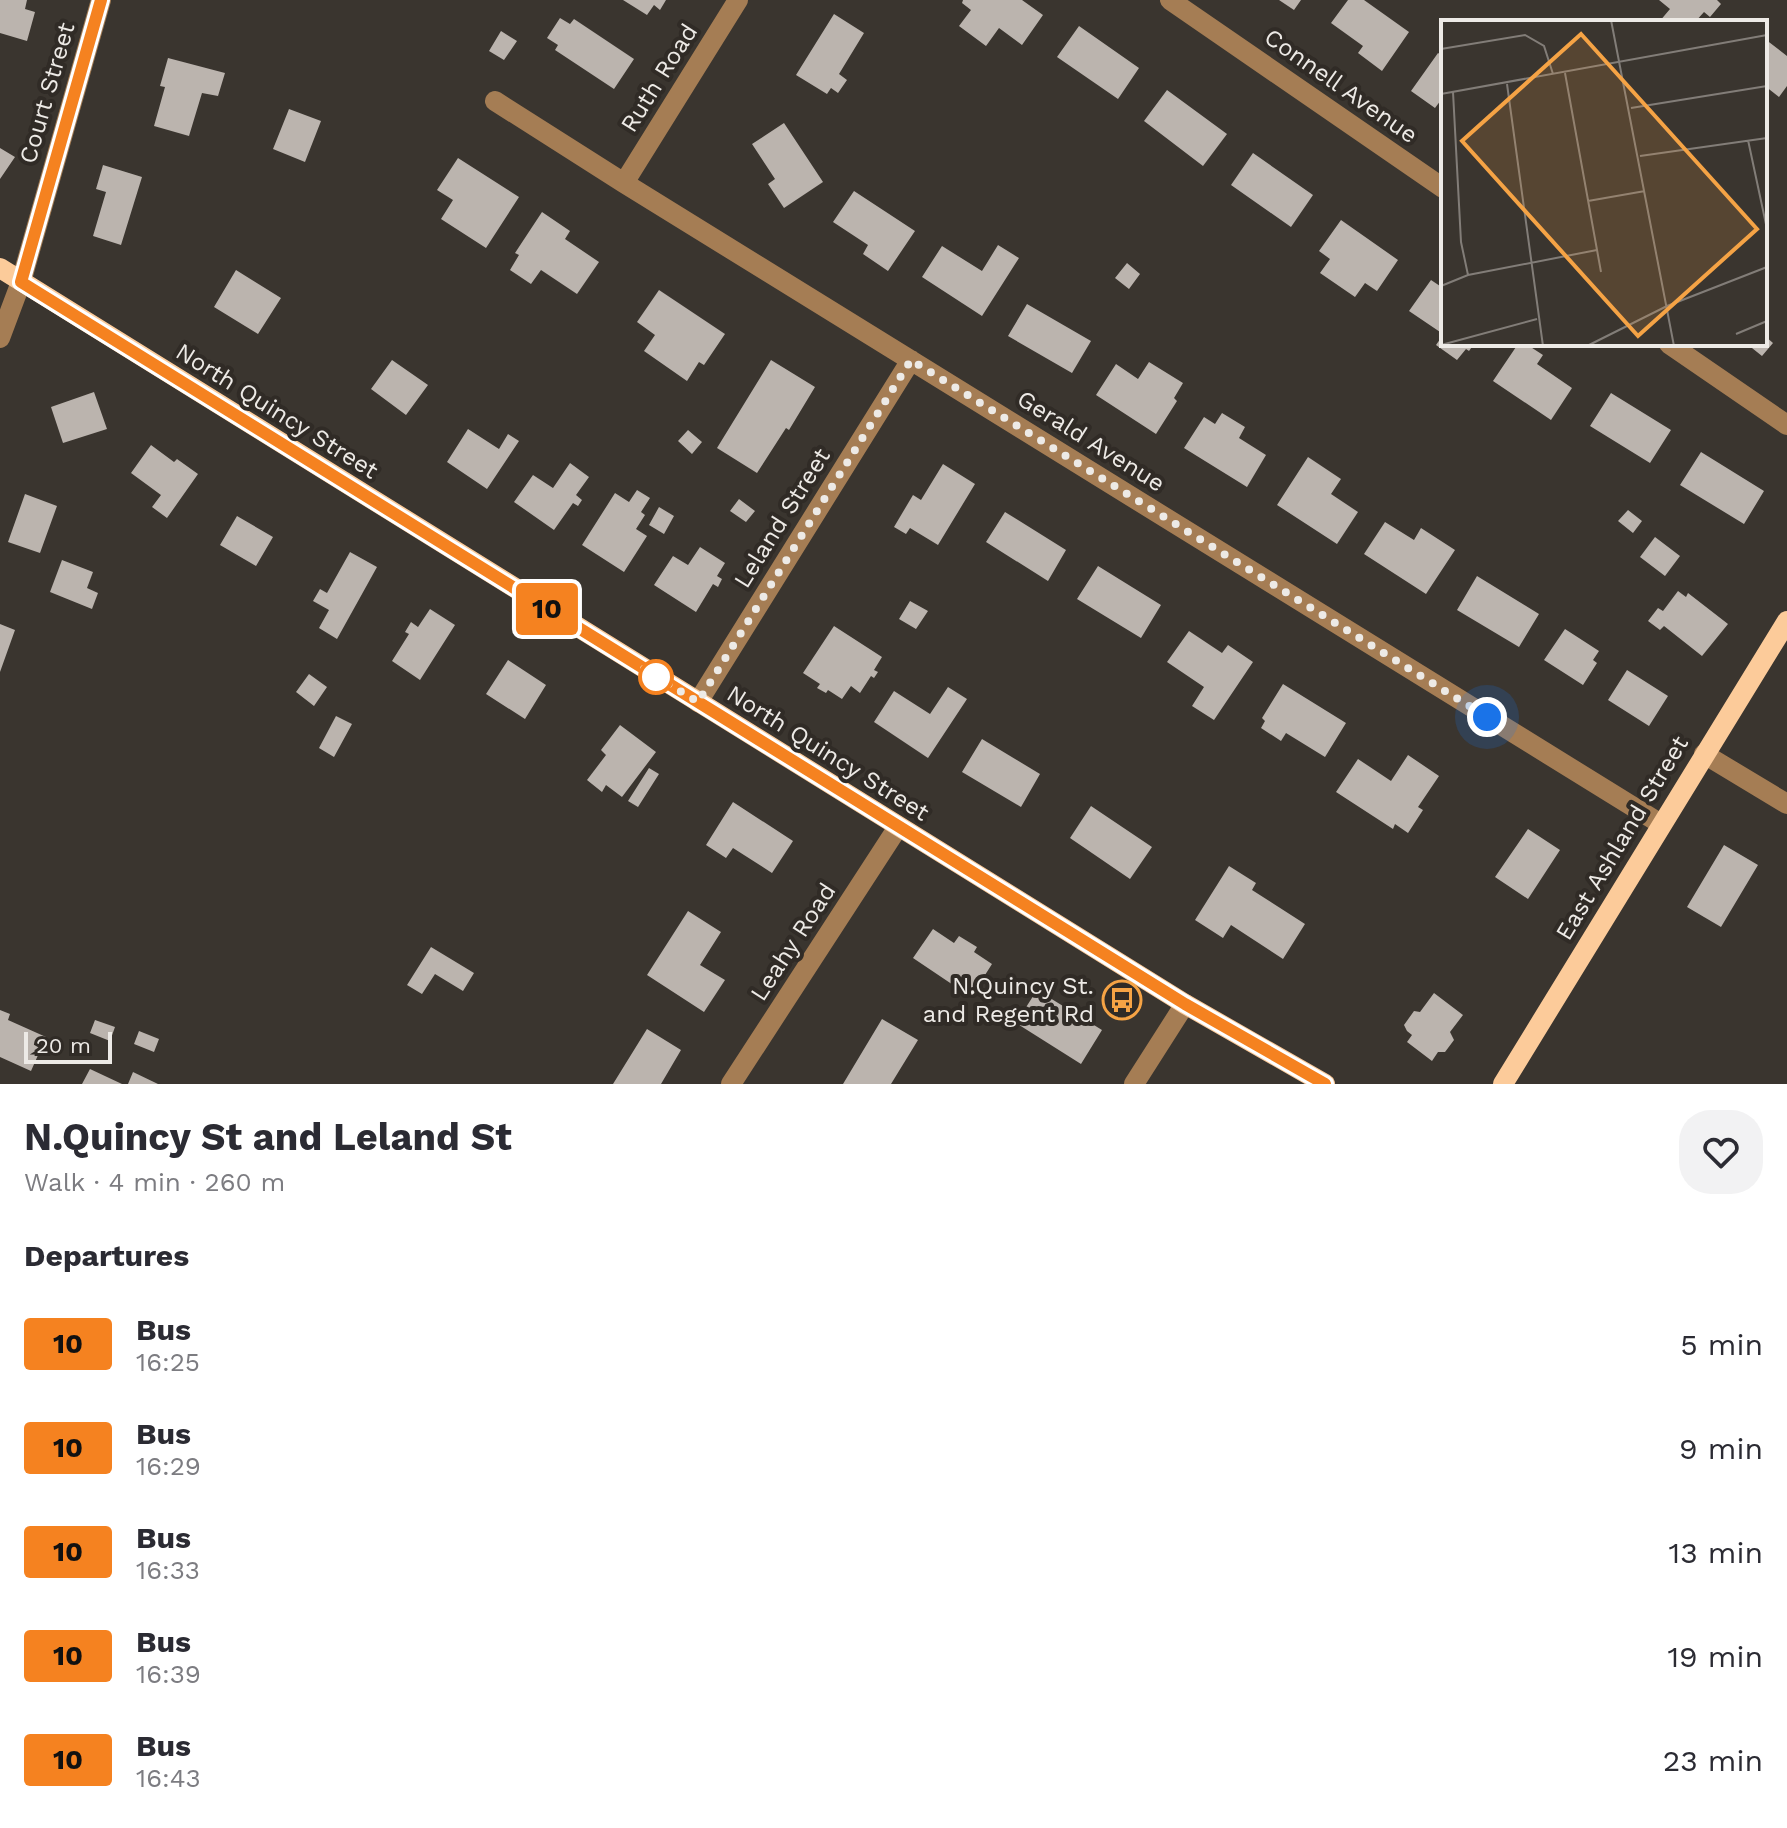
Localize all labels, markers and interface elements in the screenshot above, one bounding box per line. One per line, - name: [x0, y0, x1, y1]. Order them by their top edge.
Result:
- street label: Court Street: [14, 19, 80, 167]
- street label: Ruth Road: [615, 19, 703, 137]
- inset map: [1441, 20, 1767, 346]
- street label: Connell Avenue: [1259, 23, 1423, 149]
- street label: North Quincy Street: [171, 337, 383, 485]
- street label: Gerald Avenue: [1012, 384, 1170, 498]
- street label: Leland Street: [728, 443, 836, 593]
- line badge: 10: [511, 583, 583, 635]
- text: 10: [532, 592, 562, 625]
- unlabelled marker: [639, 660, 673, 694]
- street label: North Quincy Street: [722, 679, 934, 827]
- your location: [1467, 697, 1507, 737]
- street label: East Ashland Street: [1550, 731, 1694, 945]
- street label: Leahy Road: [745, 878, 841, 1006]
- place label: N.Quincy St. and Regent Rd: [923, 972, 1094, 1028]
- bus stop icon: N.Quincy St. and Regent Rd: [1101, 979, 1143, 1021]
- scale bar: [24, 1028, 112, 1064]
- text: 20 m: [36, 1033, 91, 1058]
- button: heart: [1679, 1110, 1763, 1194]
- text: N.Quincy St and Leland St: [24, 1115, 512, 1159]
- text: Walk · 4 min · 260 m: [24, 1167, 285, 1197]
- text: Departures: [24, 1238, 189, 1273]
- text: Bus: [136, 1312, 191, 1347]
- text: 10: [53, 1327, 83, 1360]
- text: 5 min: [1680, 1327, 1763, 1362]
- text: 16:25: [136, 1347, 200, 1377]
- text: Bus: [136, 1416, 191, 1451]
- text: 10: [53, 1431, 83, 1464]
- text: 9 min: [1679, 1431, 1763, 1466]
- text: 16:29: [136, 1451, 201, 1481]
- text: Bus: [136, 1520, 191, 1555]
- text: 10: [53, 1535, 83, 1568]
- text: 13 min: [1668, 1535, 1763, 1570]
- text: 16:33: [136, 1555, 200, 1585]
- text: Bus: [136, 1624, 191, 1659]
- text: 10: [53, 1639, 83, 1672]
- text: 19 min: [1667, 1639, 1763, 1674]
- text: 16:39: [136, 1659, 201, 1689]
- text: Bus: [136, 1728, 191, 1763]
- text: 10: [53, 1743, 83, 1776]
- text: 23 min: [1663, 1743, 1763, 1778]
- text: 16:43: [136, 1763, 201, 1793]

